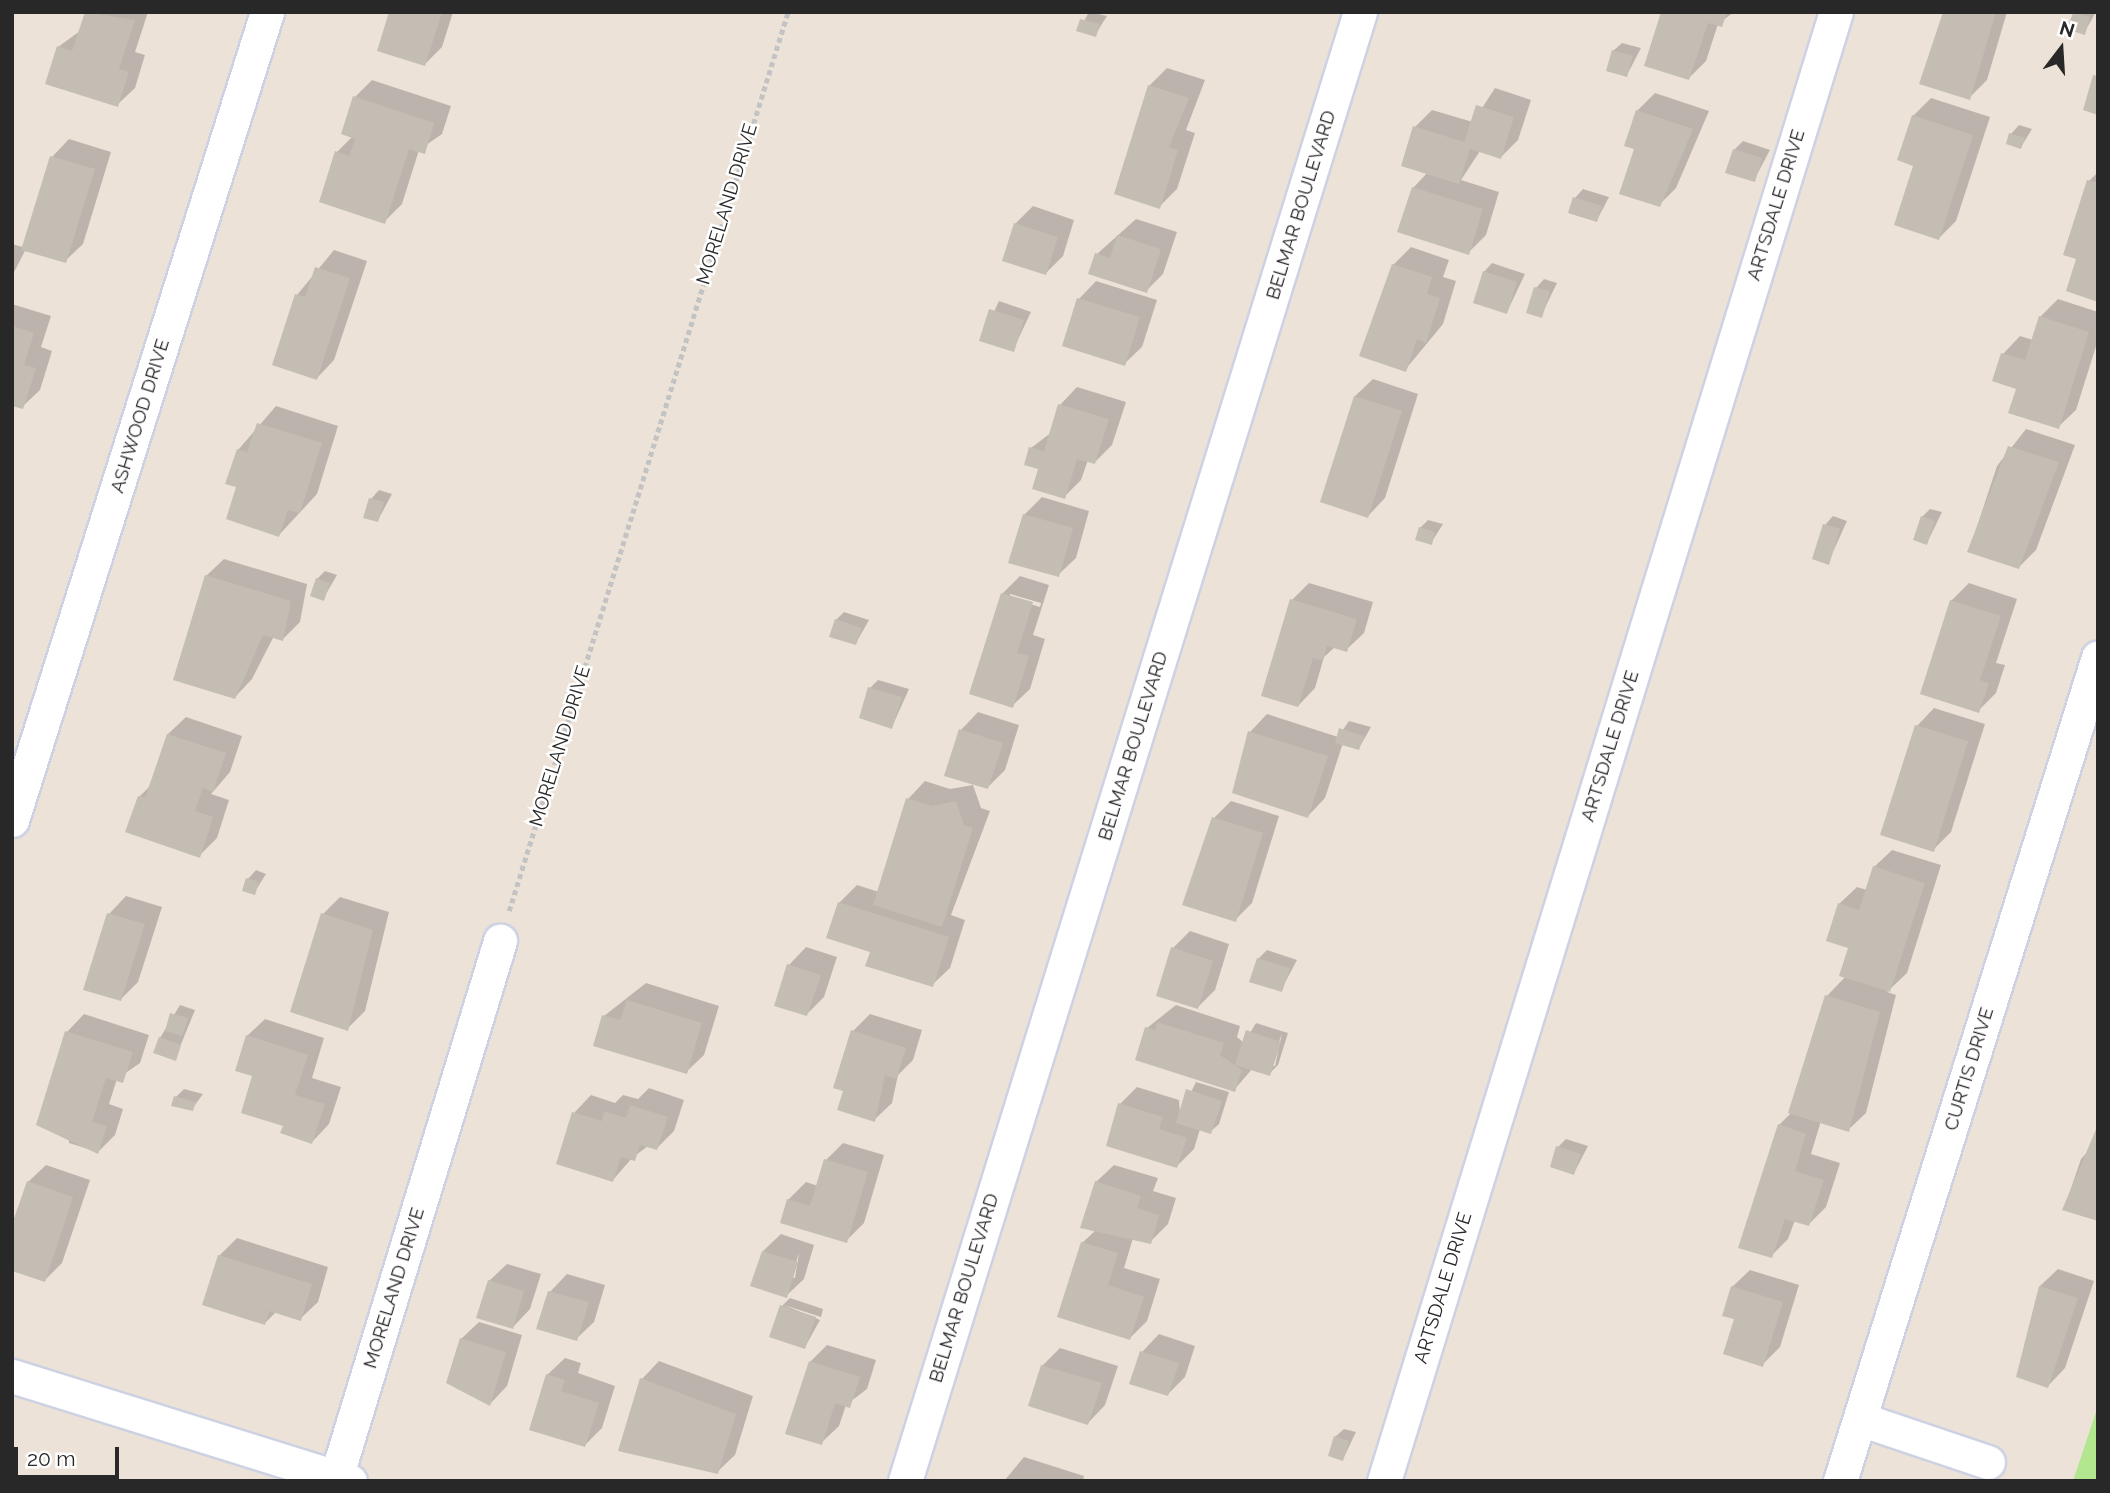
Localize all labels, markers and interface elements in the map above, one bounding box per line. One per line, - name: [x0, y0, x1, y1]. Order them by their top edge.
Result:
- north arrow: [2026, 14, 2096, 84]
- text: N: [2057, 16, 2077, 42]
- street label: BELMAR BOULEVARD: [1261, 108, 1341, 302]
- street label: MORELAND DRIVE: [692, 121, 762, 287]
- street label: ARTSDALE DRIVE: [1742, 127, 1810, 283]
- street label: ASHWOOD DRIVE: [106, 336, 174, 496]
- street label: BELMAR BOULEVARD: [1093, 649, 1173, 843]
- street label: MORELAND DRIVE: [525, 663, 595, 829]
- street label: ARTSDALE DRIVE: [1576, 668, 1644, 824]
- street label: CURTIS DRIVE: [1939, 1005, 1999, 1133]
- street label: BELMAR BOULEVARD: [924, 1191, 1004, 1385]
- street label: MORELAND DRIVE: [359, 1205, 429, 1371]
- street label: ARTSDALE DRIVE: [1409, 1210, 1477, 1366]
- scale bar: [18, 1434, 122, 1478]
- text: 20 m: [27, 1446, 75, 1471]

